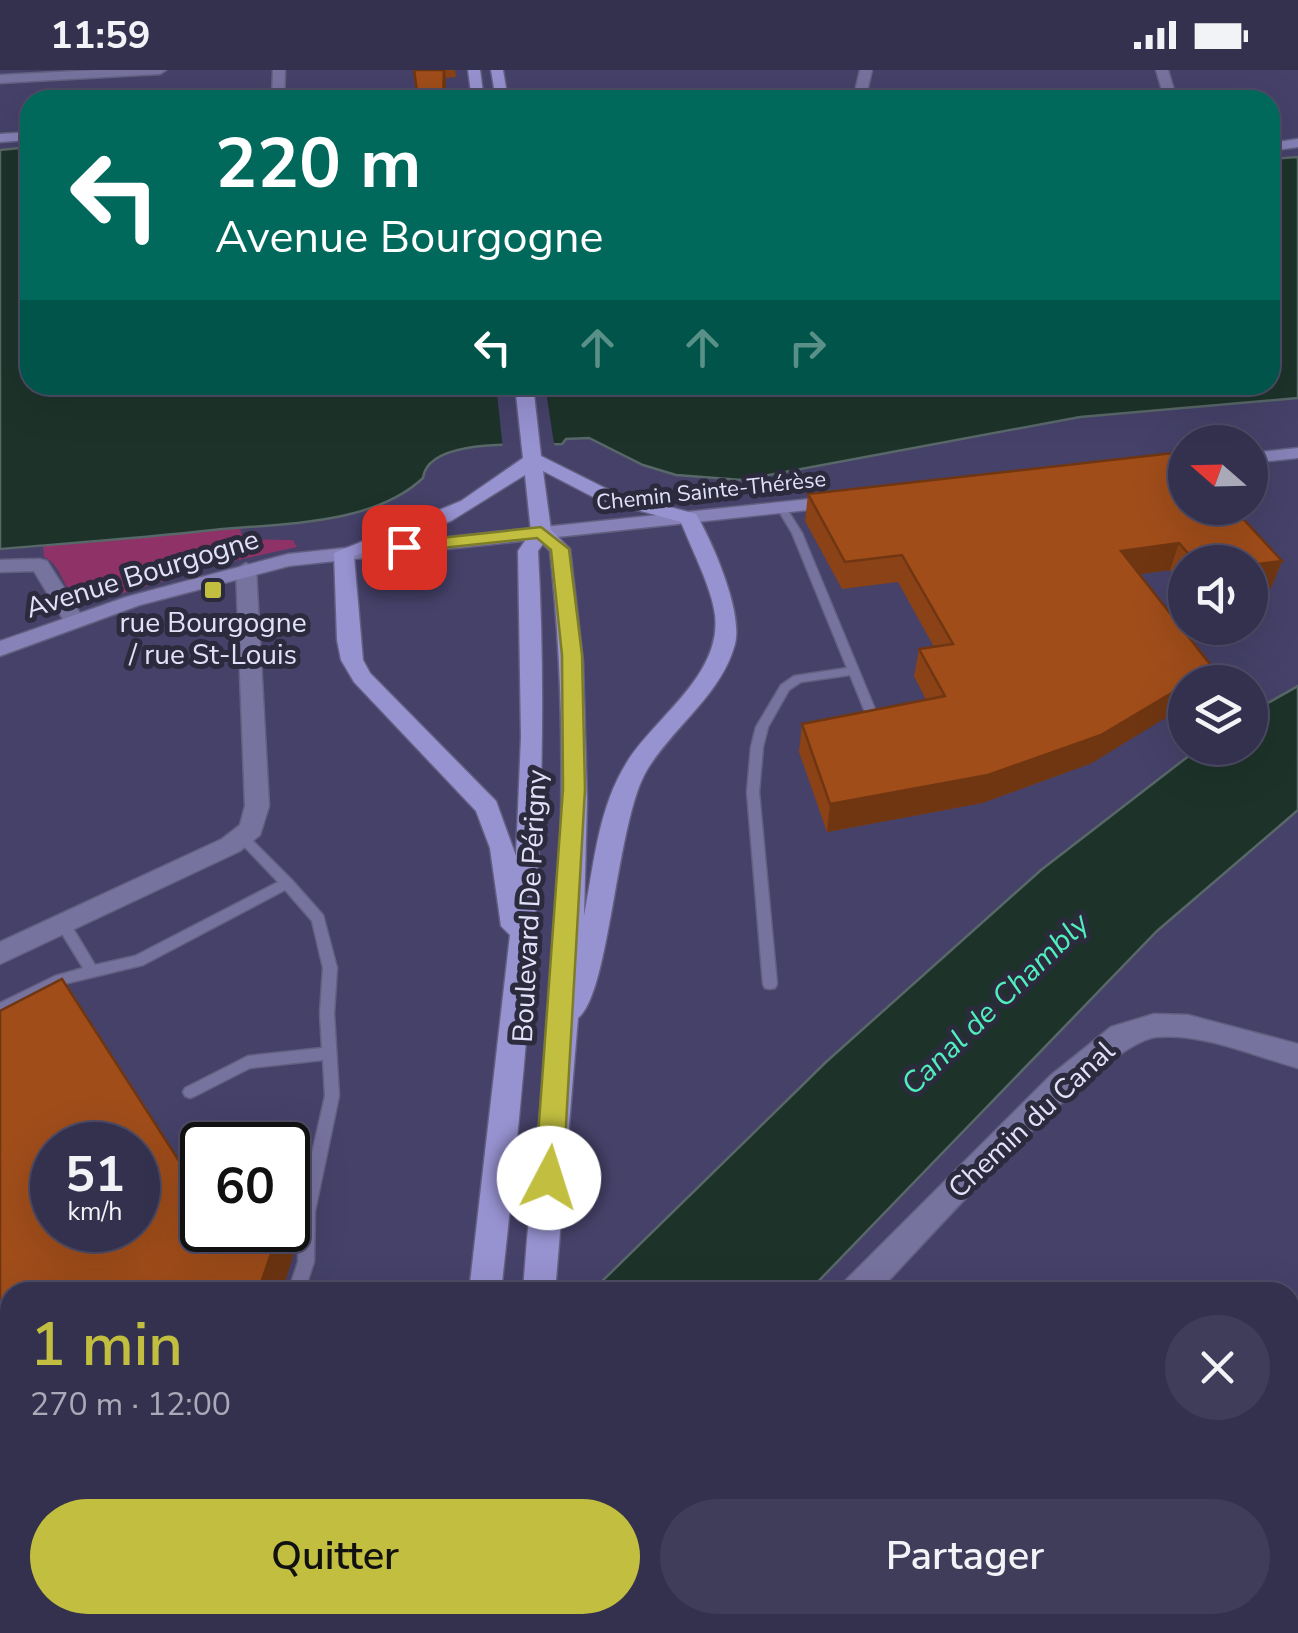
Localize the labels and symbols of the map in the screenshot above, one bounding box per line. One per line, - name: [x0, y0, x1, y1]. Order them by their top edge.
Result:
- north arrow: [1168, 425, 1268, 525]
- street label: Chemin Sainte-Thérèse: [595, 464, 827, 518]
- pin: [362, 505, 447, 590]
- street label: Avenue Bourgogne: [21, 520, 263, 627]
- marker: rue Bourgogne / rue St-Louis: [202, 579, 224, 601]
- place label: rue Bourgogne / rue St-Louis: [119, 604, 307, 674]
- street label: Boulevard De Périgny: [504, 768, 556, 1044]
- water label: Canal de Chambly: [892, 903, 1099, 1105]
- street label: Chemin du Canal: [940, 1032, 1124, 1207]
- speed limit sign: 60: [180, 1122, 310, 1252]
- position arrow: [497, 1126, 601, 1230]

